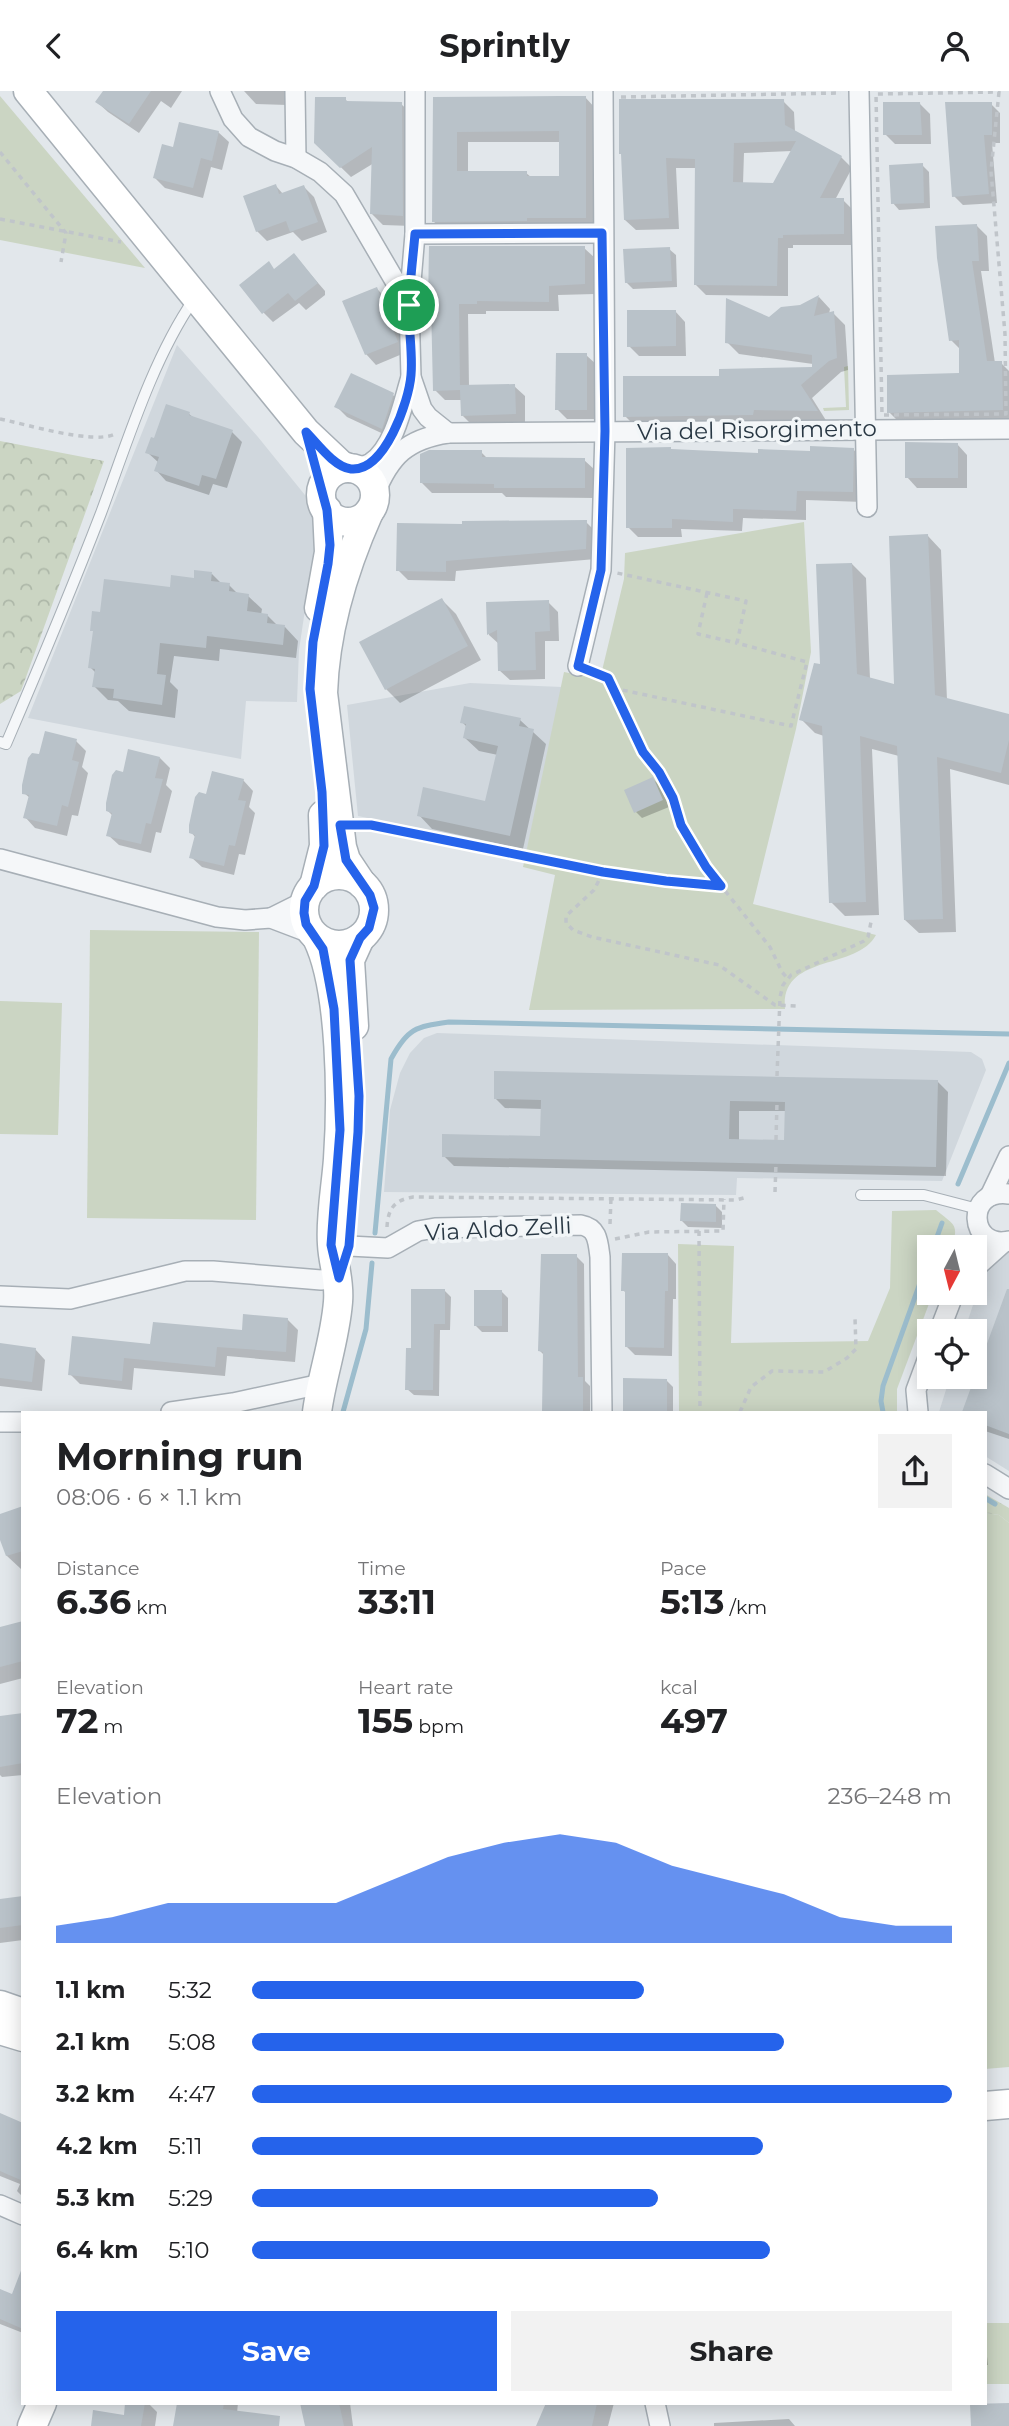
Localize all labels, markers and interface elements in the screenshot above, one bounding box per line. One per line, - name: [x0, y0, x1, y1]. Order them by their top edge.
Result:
- text: Sprintly: [439, 26, 570, 65]
- icon: back: [35, 27, 73, 65]
- icon: person: [936, 27, 974, 65]
- pin: [379, 275, 439, 335]
- icon: arrive: [390, 286, 428, 324]
- street label: Via del Risorgimento: [637, 414, 877, 446]
- street label: Via Aldo Zelli: [424, 1211, 572, 1247]
- north arrow: [917, 1235, 987, 1305]
- map controls: [917, 1235, 987, 1389]
- button: locate: [917, 1319, 987, 1389]
- text: Morning run: [56, 1433, 304, 1480]
- button: share: [878, 1434, 952, 1508]
- text: 08:06 · 6 × 1.1 km: [56, 1483, 242, 1511]
- text: Distance: [56, 1557, 139, 1580]
- text: Time: [358, 1557, 406, 1580]
- text: Pace: [660, 1557, 707, 1580]
- text: 6.36: [56, 1580, 131, 1623]
- text: 33:11: [358, 1580, 436, 1623]
- text: 5:13: [660, 1580, 724, 1623]
- text: km: [131, 1596, 168, 1619]
- text: /km: [724, 1596, 767, 1619]
- text: Elevation: [56, 1676, 144, 1699]
- text: Heart rate: [358, 1676, 453, 1699]
- text: kcal: [660, 1676, 698, 1699]
- text: 72: [56, 1699, 98, 1742]
- text: 155: [358, 1699, 413, 1742]
- text: 497: [660, 1699, 728, 1742]
- text: m: [98, 1715, 124, 1738]
- text: bpm: [413, 1715, 464, 1738]
- text: Elevation: [56, 1782, 162, 1810]
- text: 236–248 m: [828, 1782, 952, 1810]
- text: 1.1 km: [56, 1976, 125, 2004]
- text: 5:32: [168, 1976, 212, 2004]
- text: 2.1 km: [56, 2028, 130, 2056]
- text: 5:08: [168, 2028, 216, 2056]
- text: 3.2 km: [56, 2080, 135, 2108]
- text: 4:47: [168, 2080, 216, 2108]
- text: 4.2 km: [56, 2132, 138, 2160]
- text: 5:11: [168, 2132, 203, 2160]
- text: 5.3 km: [56, 2184, 135, 2212]
- text: 5:29: [168, 2184, 213, 2212]
- text: 6.4 km: [56, 2236, 138, 2264]
- text: 5:10: [168, 2236, 209, 2264]
- button: Save: [56, 2311, 497, 2391]
- button: Share: [511, 2311, 952, 2391]

